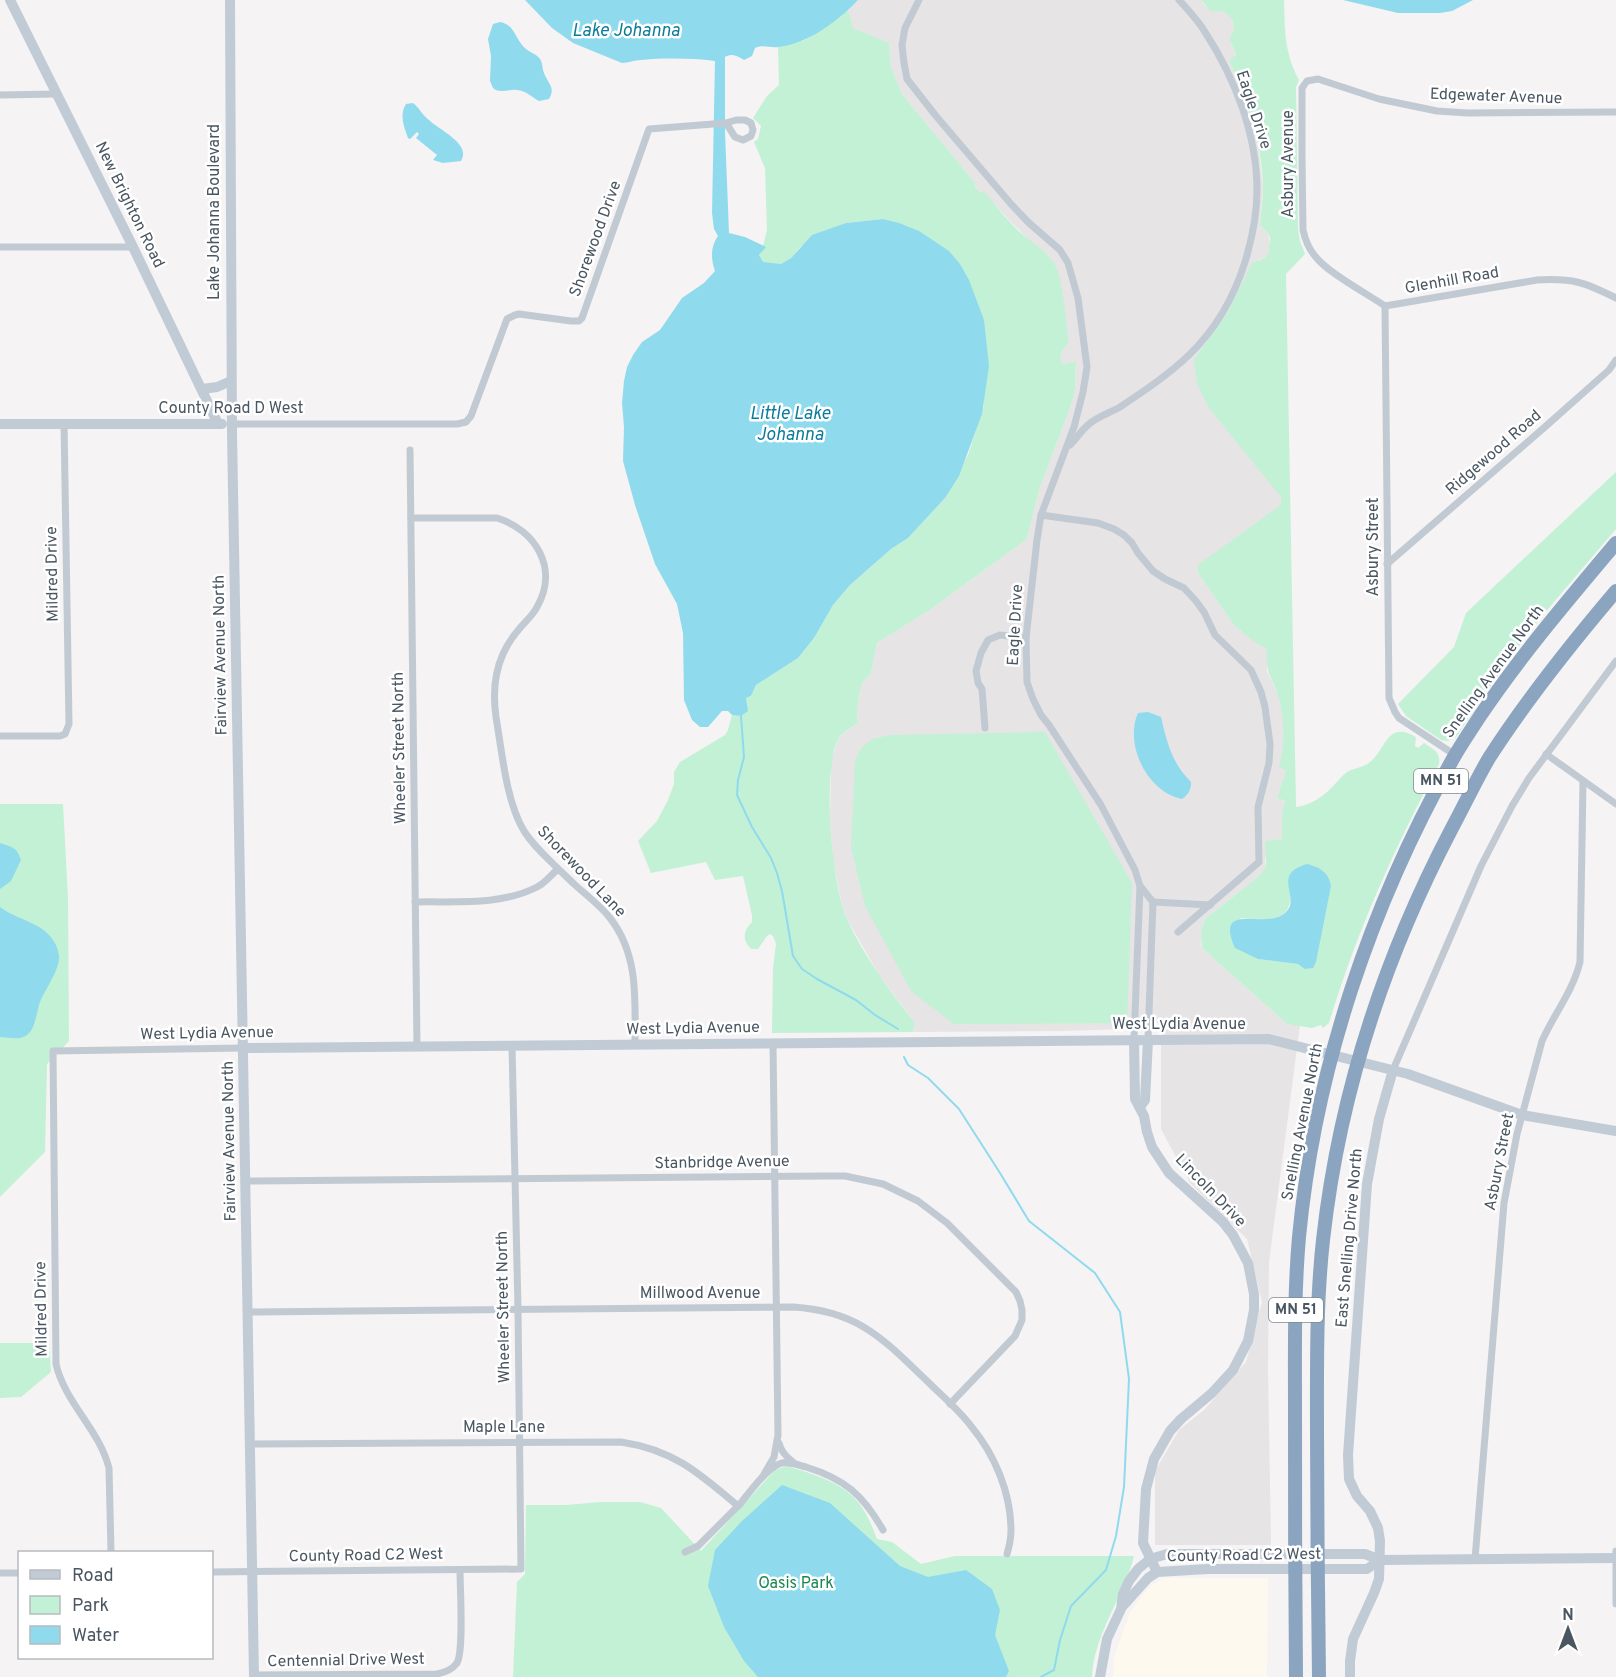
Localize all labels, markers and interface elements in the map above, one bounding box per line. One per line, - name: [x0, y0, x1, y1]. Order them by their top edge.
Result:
- water label: Lake Johanna: [572, 20, 681, 43]
- street label: Eagle Drive: [1231, 68, 1275, 152]
- street label: Edgewater Avenue: [1430, 85, 1562, 109]
- street label: Asbury Avenue: [1279, 110, 1299, 218]
- street label: Lake Johanna Boulevard: [205, 124, 225, 300]
- street label: New Brighton Road: [90, 139, 168, 271]
- street label: Shorewood Drive: [566, 178, 626, 300]
- street label: Glenhill Road: [1403, 263, 1501, 299]
- street label: County Road D West: [158, 399, 304, 419]
- water label: Little Lake Johanna: [750, 403, 831, 447]
- street label: Ridgewood Road: [1442, 406, 1546, 500]
- street label: Asbury Street: [1364, 497, 1384, 597]
- street label: Mildred Drive: [42, 526, 64, 622]
- street label: Fairview Avenue North: [210, 575, 232, 735]
- street label: Eagle Drive: [1004, 584, 1028, 666]
- street label: Snelling Avenue North: [1439, 601, 1549, 743]
- street label: Wheeler Street North: [389, 672, 411, 824]
- road number: MN 51: [1414, 769, 1468, 793]
- street label: Shorewood Lane: [532, 822, 630, 922]
- street label: West Lydia Avenue: [1112, 1015, 1246, 1035]
- street label: West Lydia Avenue: [626, 1018, 760, 1040]
- street label: West Lydia Avenue: [140, 1023, 274, 1045]
- street label: Snelling Avenue North: [1278, 1042, 1328, 1202]
- street label: Fairview Avenue North: [219, 1061, 241, 1221]
- street label: Asbury Street: [1481, 1111, 1519, 1213]
- street label: East Snelling Drive North: [1332, 1147, 1368, 1329]
- street label: Lincoln Drive: [1170, 1150, 1250, 1232]
- street label: Stanbridge Avenue: [654, 1152, 790, 1174]
- street label: Wheeler Street North: [493, 1231, 515, 1383]
- street label: Mildred Drive: [31, 1261, 53, 1357]
- street label: Millwood Avenue: [640, 1284, 760, 1304]
- road number: MN 51: [1269, 1298, 1323, 1322]
- street label: Maple Lane: [463, 1418, 545, 1438]
- street label: County Road C2 West: [289, 1545, 443, 1567]
- street label: County Road C2 West: [1167, 1545, 1321, 1567]
- legend: [18, 1551, 213, 1659]
- text: Road: [72, 1565, 114, 1588]
- park label: Oasis Park: [758, 1574, 834, 1594]
- text: Park: [72, 1595, 109, 1618]
- north arrow: [1538, 1599, 1598, 1659]
- text: N: [1562, 1606, 1574, 1626]
- text: Water: [72, 1625, 119, 1648]
- street label: Centennial Drive West: [267, 1650, 425, 1672]

